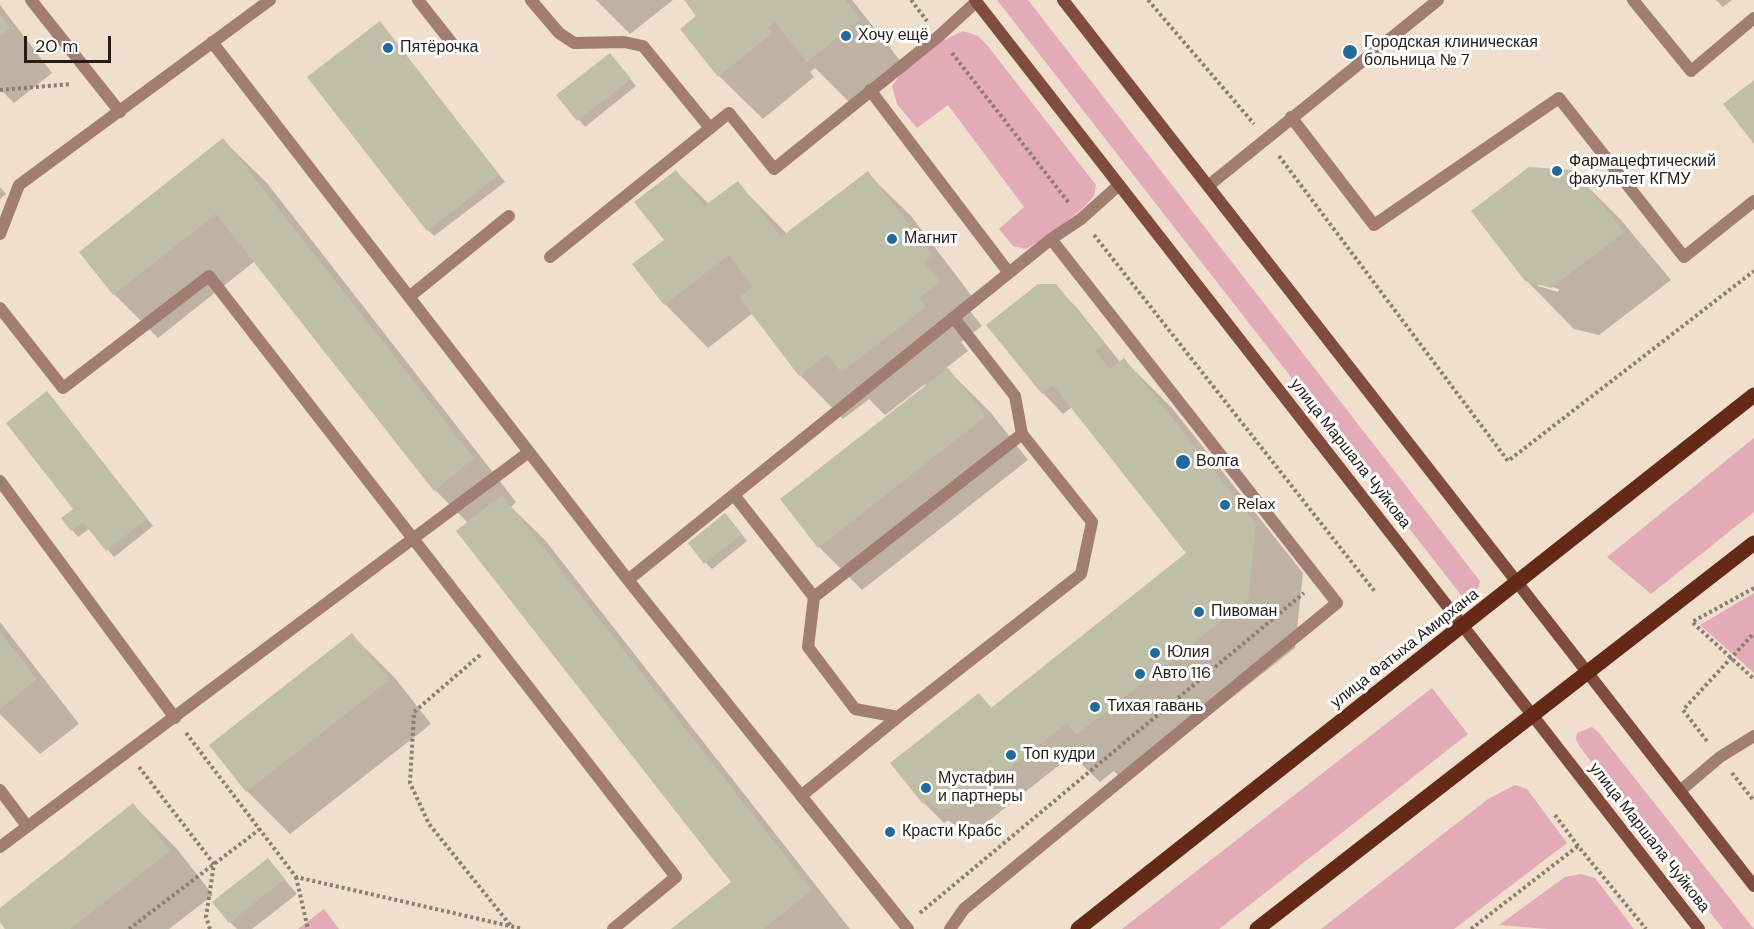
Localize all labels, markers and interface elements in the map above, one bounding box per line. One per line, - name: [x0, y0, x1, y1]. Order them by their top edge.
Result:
- scale bar: [27, 24, 114, 62]
- place label: Хочу ещё: [858, 26, 929, 46]
- marker: Хочу ещё: [839, 29, 853, 43]
- place label: Городская клиническая больница № 7: [1364, 33, 1538, 71]
- text: 20 m: [35, 34, 78, 58]
- place label: Пятёрочка: [400, 38, 478, 58]
- marker: Пятёрочка: [381, 41, 395, 55]
- marker: Городская клиническая больница № 7: [1341, 43, 1359, 61]
- place label: Фармацефтический факультет КГМУ: [1569, 152, 1716, 190]
- marker: Фармацефтический факультет КГМУ: [1550, 164, 1564, 178]
- place label: Магнит: [904, 229, 957, 249]
- marker: Магнит: [885, 232, 899, 246]
- street label: улица Маршала Чуйкова: [1286, 375, 1414, 533]
- place label: Волга: [1196, 452, 1239, 472]
- marker: Волга: [1174, 453, 1192, 471]
- place label: Relax: [1237, 495, 1275, 515]
- marker: Relax: [1218, 498, 1232, 512]
- street label: улица Фатыха Амирхана: [1327, 585, 1483, 713]
- place label: Пивоман: [1211, 602, 1277, 622]
- marker: Пивоман: [1192, 605, 1206, 619]
- place label: Юлия: [1167, 643, 1209, 663]
- marker: Юлия: [1148, 646, 1162, 660]
- place label: Авто 116: [1152, 664, 1211, 684]
- marker: Авто 116: [1133, 667, 1147, 681]
- place label: Тихая гавань: [1107, 697, 1203, 717]
- marker: Тихая гавань: [1088, 700, 1102, 714]
- place label: Топ кудри: [1023, 745, 1095, 765]
- marker: Топ кудри: [1004, 748, 1018, 762]
- street label: улица Маршала Чуйкова: [1585, 759, 1713, 917]
- place label: Мустафин и партнеры: [938, 769, 1023, 807]
- marker: Мустафин и партнеры: [919, 781, 933, 795]
- place label: Красти Крабс: [902, 822, 1002, 842]
- marker: Красти Крабс: [883, 825, 897, 839]

